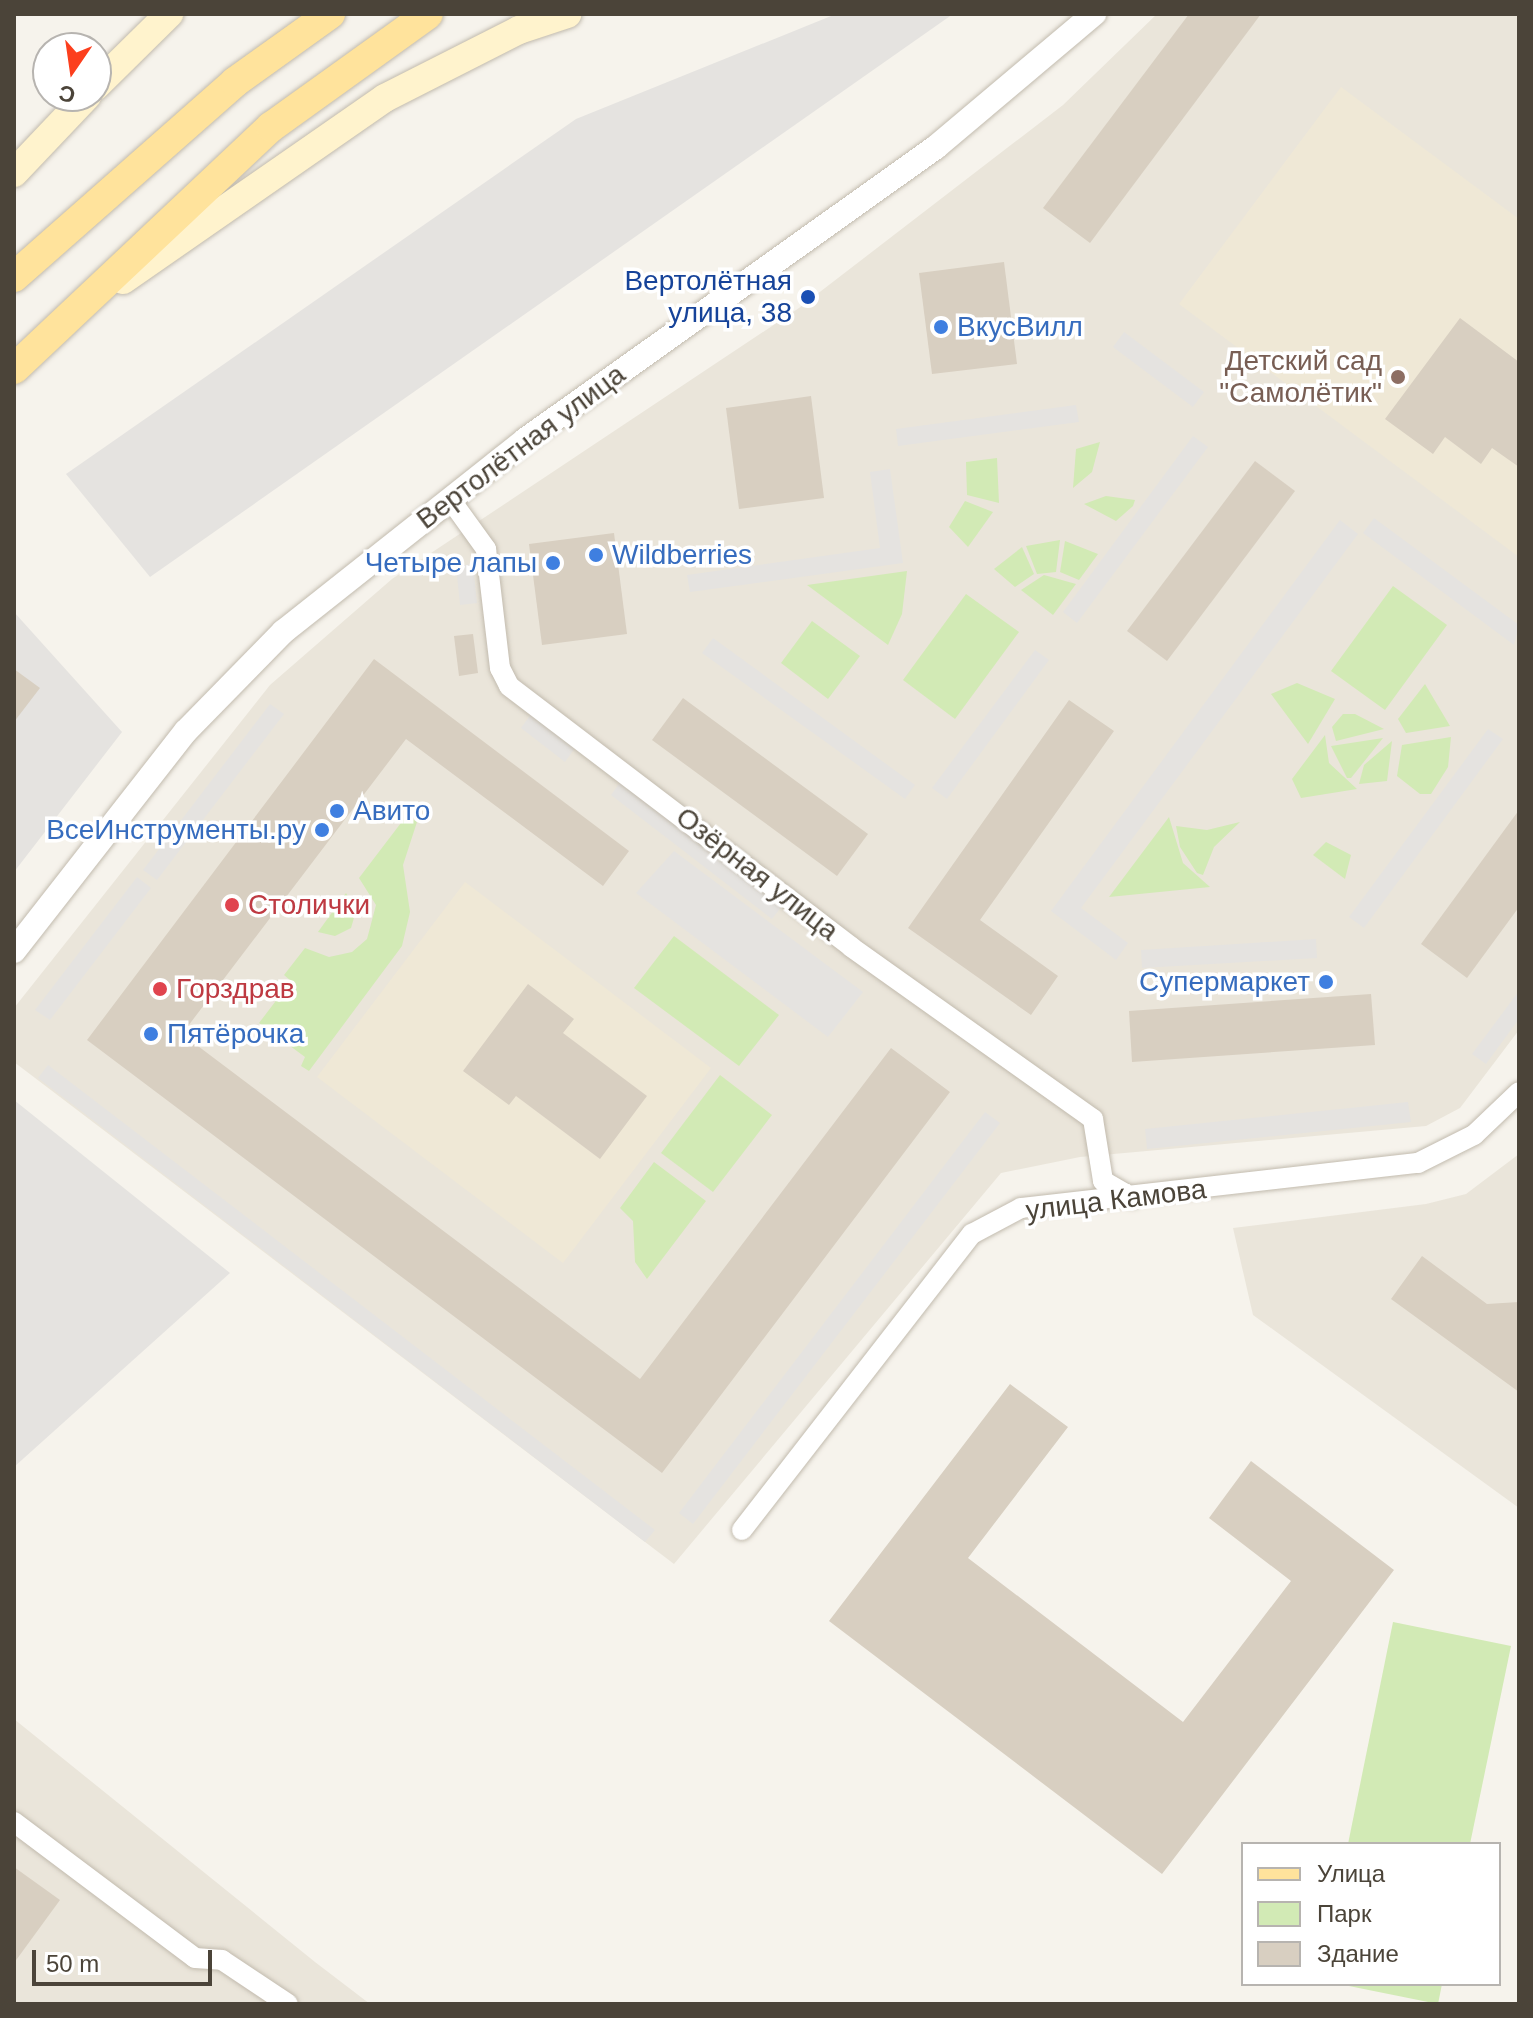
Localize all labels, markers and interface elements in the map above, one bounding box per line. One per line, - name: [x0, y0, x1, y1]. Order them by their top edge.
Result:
- north arrow: [32, 32, 112, 112]
- text: С: [56, 80, 77, 108]
- place label: Вертолётная улица, 38: [624, 264, 792, 330]
- marker: Вертолётная улица, 38: [799, 288, 817, 306]
- place label: ВкусВилл: [957, 310, 1083, 344]
- marker: ВкусВилл: [932, 318, 950, 336]
- place label: Детский сад "Самолётик": [1219, 344, 1382, 410]
- street label: Вертолётная улица: [410, 358, 632, 536]
- marker: Детский сад "Самолётик": [1389, 368, 1407, 386]
- place label: Wildberries: [612, 538, 752, 572]
- place label: Четыре лапы: [365, 546, 537, 580]
- marker: Wildberries: [587, 546, 605, 564]
- marker: Четыре лапы: [544, 554, 562, 572]
- place label: Авито: [353, 794, 430, 828]
- street label: Озёрная улица: [669, 800, 845, 948]
- marker: Авито: [328, 802, 346, 820]
- place label: ВсеИнструменты.ру: [46, 813, 306, 847]
- marker: ВсеИнструменты.ру: [313, 821, 331, 839]
- place label: Столички: [248, 888, 370, 922]
- marker: Столички: [223, 896, 241, 914]
- place label: Супермаркет: [1139, 965, 1310, 999]
- place label: Горздрав: [176, 972, 295, 1006]
- marker: Супермаркет: [1317, 973, 1335, 991]
- marker: Горздрав: [151, 980, 169, 998]
- place label: Пятёрочка: [167, 1017, 304, 1051]
- marker: Пятёрочка: [142, 1025, 160, 1043]
- street label: улица Камова: [1024, 1172, 1208, 1228]
- legend: [1241, 1842, 1501, 1986]
- text: Улица: [1317, 1860, 1385, 1887]
- text: Парк: [1317, 1900, 1371, 1927]
- scale bar: [36, 1934, 216, 1984]
- text: Здание: [1317, 1940, 1399, 1967]
- text: 50 m: [46, 1950, 99, 1977]

